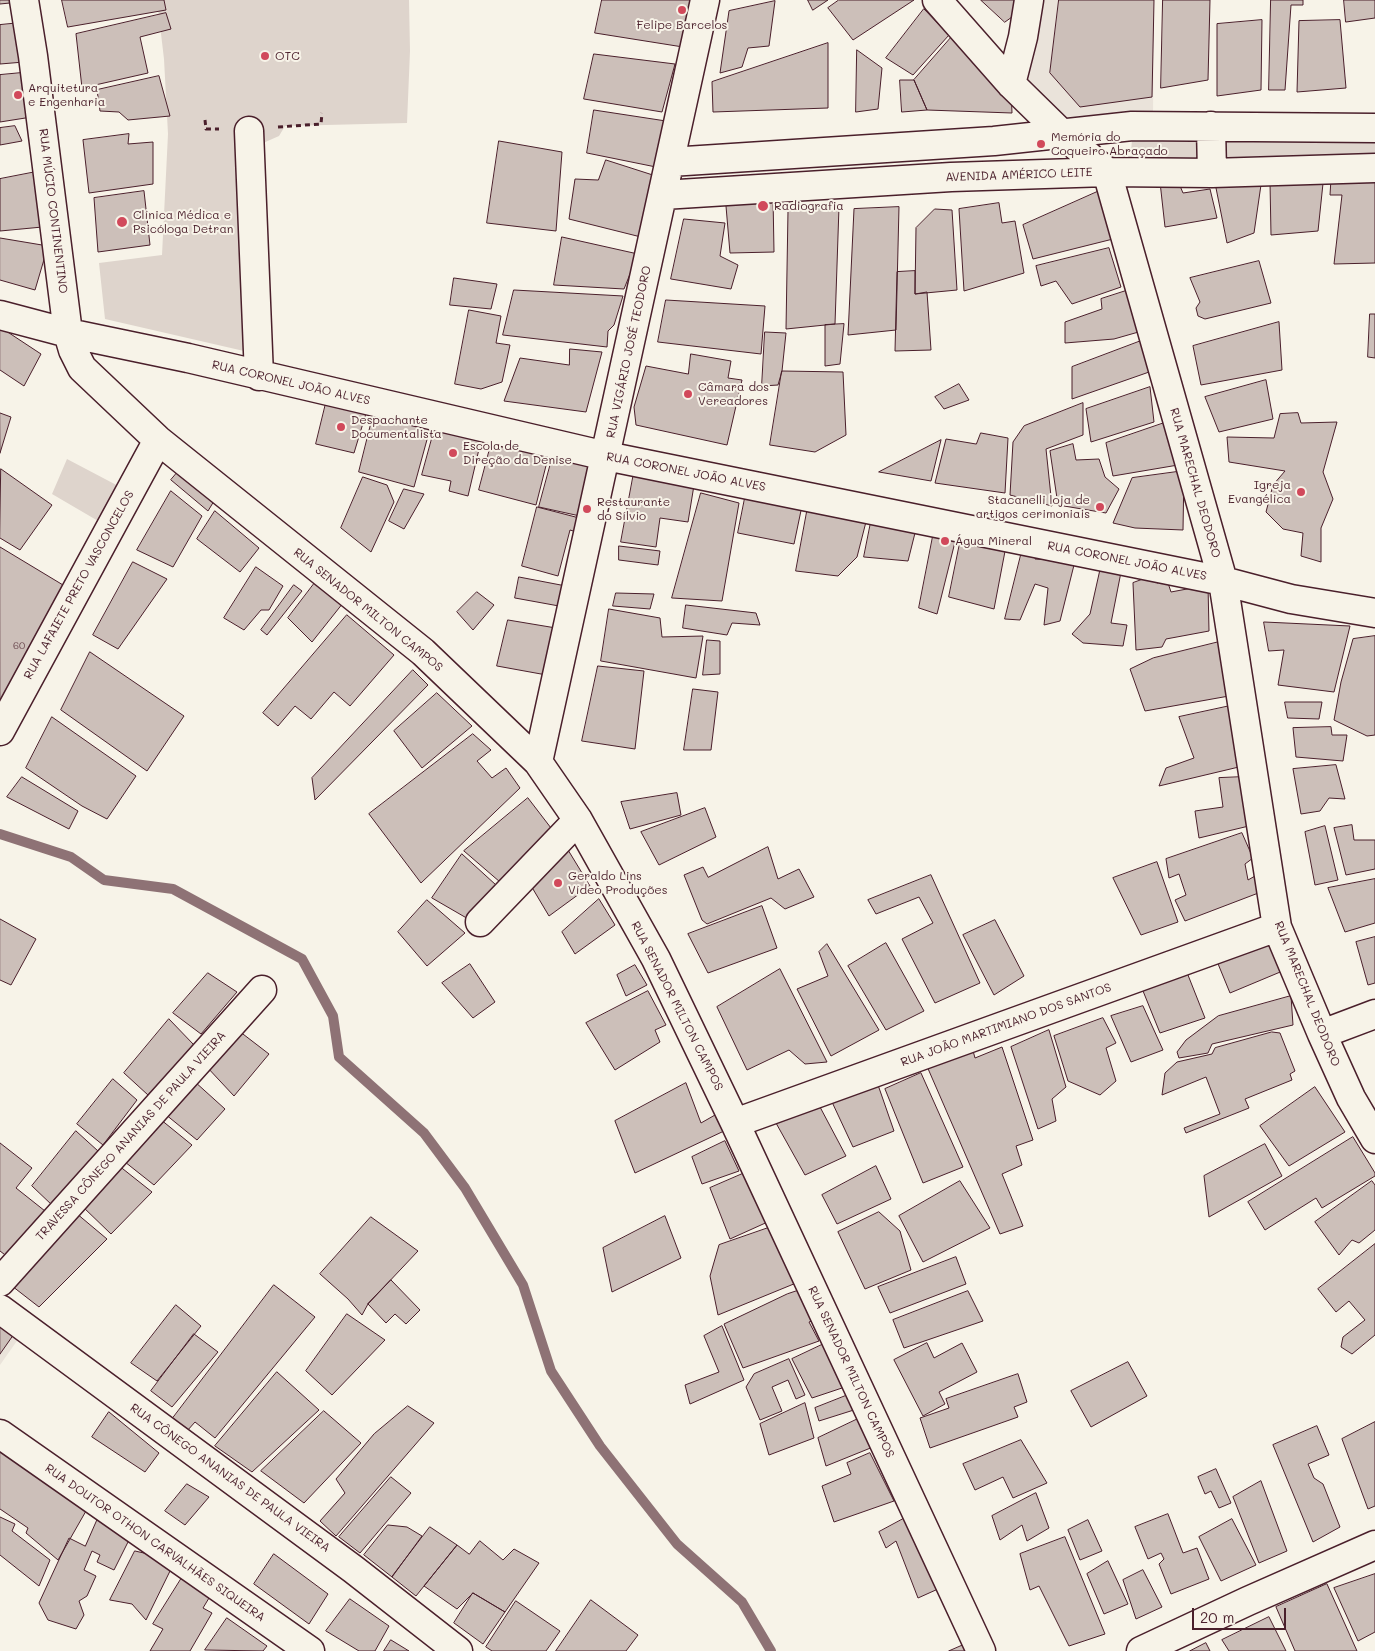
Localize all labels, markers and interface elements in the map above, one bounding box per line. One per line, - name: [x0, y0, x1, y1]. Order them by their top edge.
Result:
- marker: Felipe Barcelos: [676, 4, 688, 16]
- place label: Felipe Barcelos: [637, 18, 727, 32]
- place label: OTC: [275, 49, 300, 63]
- marker: OTC: [259, 50, 271, 62]
- place label: Arquitetura e Engenharia: [28, 81, 105, 109]
- marker: Arquitetura e Engenharia: [12, 89, 24, 101]
- street label: RUA MÚCIO CONTINENTINO: [36, 128, 70, 294]
- place label: Memória do Coqueiro Abraçado: [1051, 130, 1168, 158]
- marker: Memória do Coqueiro Abraçado: [1035, 138, 1047, 150]
- street label: AVENIDA AMÉRICO LEITE: [945, 165, 1093, 185]
- marker: Radiografia: [756, 199, 770, 213]
- place label: Radiografia: [774, 199, 844, 213]
- place label: Clínica Médica e Psicóloga Detran: [133, 208, 234, 236]
- marker: Clínica Médica e Psicóloga Detran: [115, 215, 129, 229]
- street label: RUA VIGÁRIO JOSÉ TEODORO: [604, 264, 654, 440]
- street label: RUA CORONEL JOÃO ALVES: [210, 358, 372, 408]
- place label: Câmara dos Vereadores: [698, 380, 769, 408]
- marker: Câmara dos Vereadores: [682, 388, 694, 400]
- street label: RUA MARECHAL DEODORO: [1167, 406, 1223, 560]
- place label: Despachante Documentalista: [351, 413, 442, 441]
- marker: Despachante Documentalista: [335, 421, 347, 433]
- place label: Escola de Direção da Denise: [463, 439, 572, 467]
- marker: Escola de Direção da Denise: [447, 447, 459, 459]
- street label: RUA CORONEL JOÃO ALVES: [605, 449, 767, 495]
- place label: Igreja Evangélica: [1228, 478, 1291, 506]
- marker: Igreja Evangélica: [1295, 486, 1307, 498]
- street label: RUA LAFAIETE PRETO VASCONCELOS: [21, 488, 137, 682]
- place label: Stacanelli loja de artigos cerimoniais: [976, 493, 1090, 521]
- place label: Restaurante do Sílvio: [597, 495, 670, 523]
- marker: Stacanelli loja de artigos cerimoniais: [1094, 501, 1106, 513]
- marker: Restaurante do Sílvio: [581, 503, 593, 515]
- place label: Água Mineral: [955, 534, 1032, 548]
- marker: Água Mineral: [939, 535, 951, 547]
- street label: RUA CORONEL JOÃO ALVES: [1046, 538, 1208, 584]
- street label: RUA SENADOR MILTON CAMPOS: [290, 545, 446, 675]
- house number: 60: [13, 640, 25, 652]
- place label: Geraldo Lins Vídeo Produções: [568, 869, 668, 897]
- marker: Geraldo Lins Vídeo Produções: [552, 877, 564, 889]
- street label: RUA SENADOR MILTON CAMPOS: [628, 919, 726, 1093]
- street label: RUA MARECHAL DEODORO: [1271, 919, 1343, 1069]
- street label: RUA JOÃO MARTIMIANO DOS SANTOS: [899, 980, 1113, 1070]
- street label: TRAVESSA CÔNEGO ANANIAS DE PAULA VIEIRA: [33, 1028, 229, 1244]
- street label: RUA SENADOR MILTON CAMPOS: [805, 1284, 897, 1460]
- street label: RUA CÔNEGO ANANIAS DE PAULA VIEIRA: [127, 1401, 333, 1555]
- street label: RUA DOUTOR OTHON CARVALHÃES SIQUEIRA: [42, 1461, 268, 1625]
- scale bar: [1195, 1598, 1289, 1630]
- text: 20 m: [1200, 1607, 1234, 1627]

